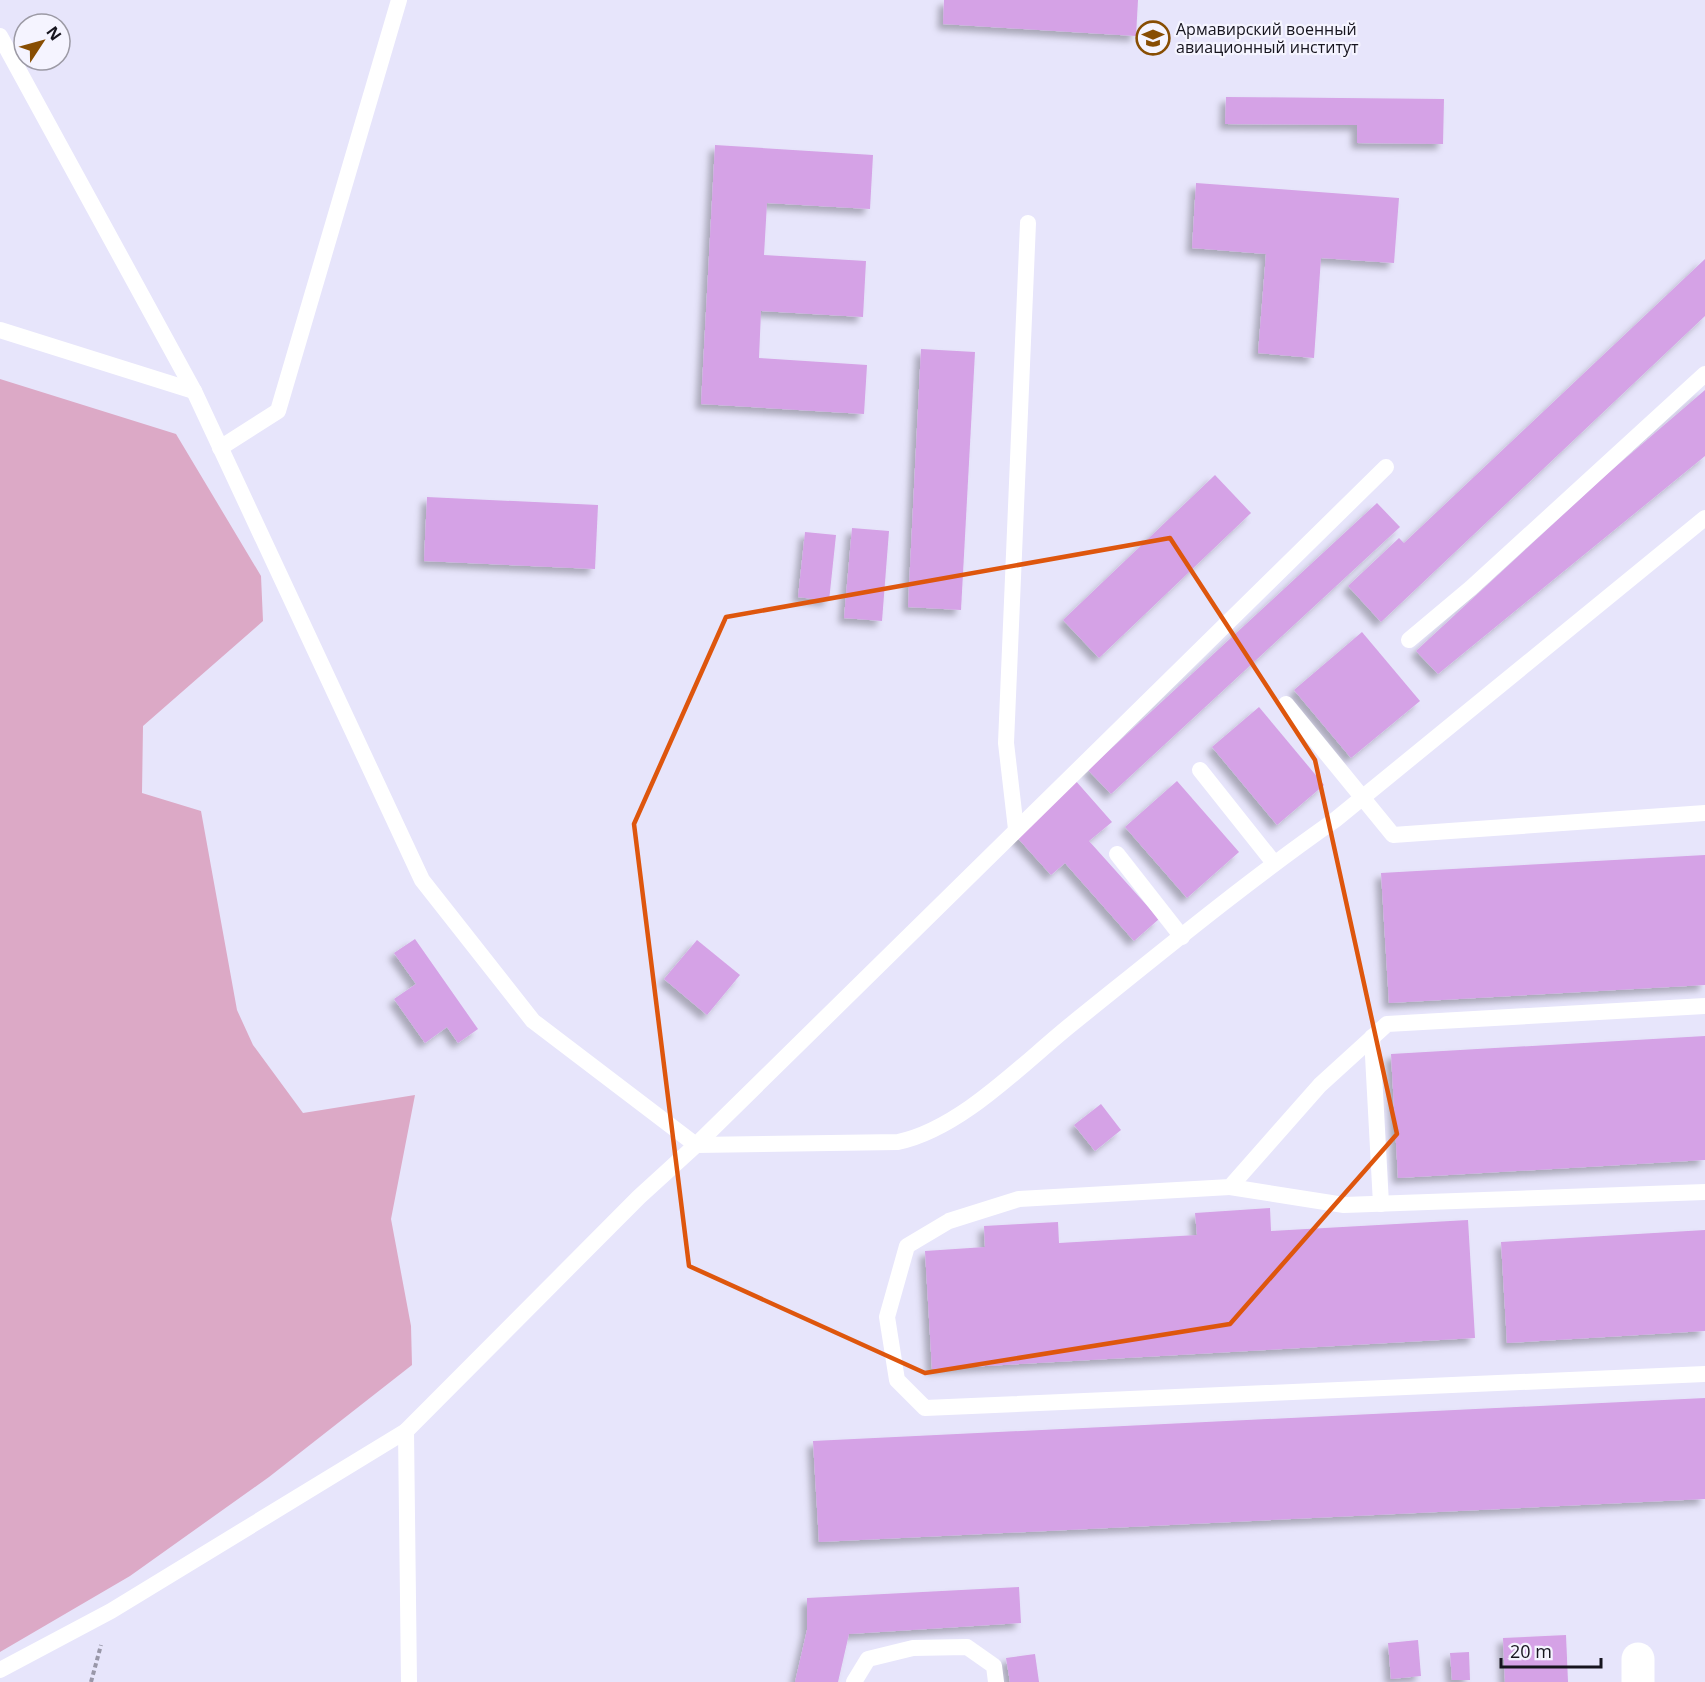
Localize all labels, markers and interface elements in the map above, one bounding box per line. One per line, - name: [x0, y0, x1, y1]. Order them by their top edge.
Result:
- north arrow: [12, 12, 72, 72]
- place label: Армавирский военный авиационный институт: [1176, 18, 1359, 58]
- school or university icon: Армавирский военный авиационный институт: [1135, 20, 1171, 56]
- text: N: [41, 21, 67, 45]
- scale bar: [1501, 1631, 1602, 1669]
- text: 20 m: [1510, 1639, 1552, 1663]

